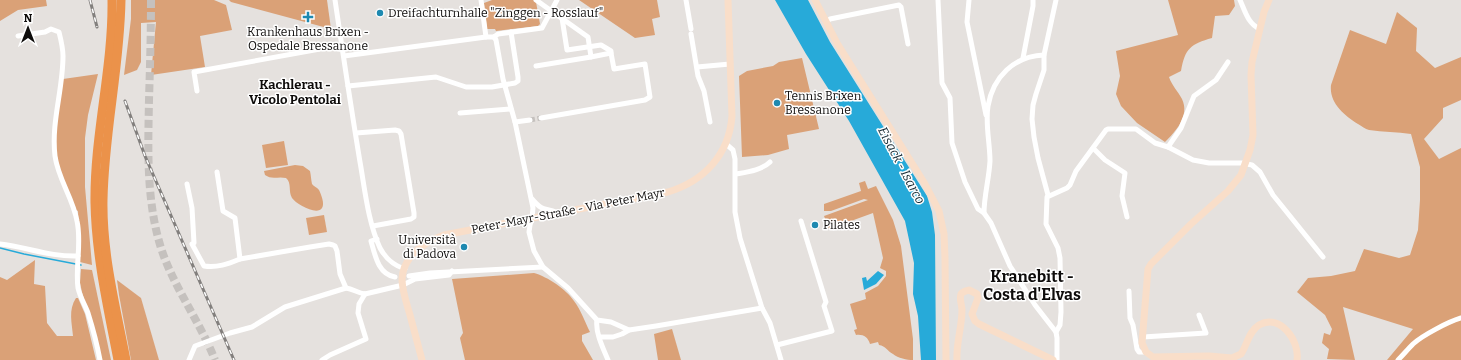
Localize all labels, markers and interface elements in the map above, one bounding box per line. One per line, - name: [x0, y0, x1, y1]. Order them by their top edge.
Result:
- place label: Dreifachturnhalle "Zinggen - Rosslauf": [388, 6, 603, 20]
- north arrow: [8, 8, 48, 48]
- marker: Dreifachturnhalle "Zinggen - Rosslauf": [375, 8, 385, 18]
- marker: Krankenhaus Brixen - Ospedale Bressanone: [302, 11, 314, 23]
- text: N: [24, 12, 33, 25]
- place label: Krankenhaus Brixen - Ospedale Bressanone: [247, 25, 369, 53]
- district label: Kachlerau - Vicolo Pentolai: [249, 77, 341, 107]
- place label: Tennis Brixen Bressanone: [785, 89, 862, 117]
- marker: Tennis Brixen Bressanone: [772, 98, 782, 108]
- water label: Eisack - Isarco: [875, 124, 928, 206]
- street label: Peter-Mayr-Straße - Via Peter Mayr: [470, 185, 667, 237]
- place label: Pilates: [823, 218, 860, 232]
- marker: Pilates: [810, 220, 820, 230]
- place label: Università di Padova: [398, 233, 456, 261]
- marker: Università di Padova: [459, 242, 469, 252]
- district label: Kranebitt - Costa d'Elvas: [983, 267, 1081, 304]

